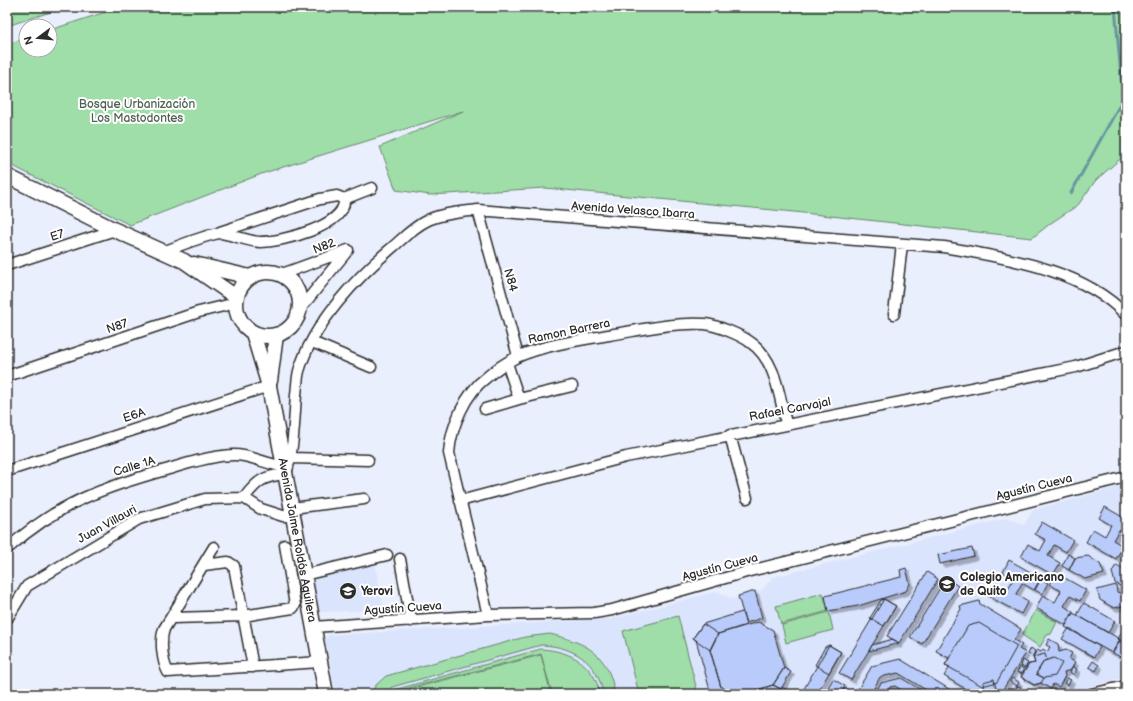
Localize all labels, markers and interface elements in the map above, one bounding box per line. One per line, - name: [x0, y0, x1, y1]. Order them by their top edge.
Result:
- north arrow: [18, 18, 58, 58]
- text: N: [21, 35, 36, 46]
- park label: Bosque Urbanización Los Mastodontes: [79, 97, 195, 126]
- street label: Avenida Velasco Ibarra: [571, 199, 695, 222]
- street label: E7: [48, 226, 66, 245]
- street label: N82: [311, 235, 338, 258]
- street label: N84: [500, 267, 521, 294]
- street label: Ramon Barrera: [527, 315, 612, 348]
- street label: N87: [104, 316, 130, 337]
- street label: Rafael Carvajal: [748, 394, 832, 425]
- street label: E6A: [121, 405, 148, 426]
- street label: Calle 1A: [111, 453, 157, 480]
- street label: Avenida Jaime Roldós Aguilera: [274, 457, 320, 624]
- street label: Agustín Cueva: [995, 471, 1074, 504]
- street label: Juan Villauri: [75, 502, 140, 547]
- street label: Agustín Cueva: [681, 550, 760, 585]
- place label: Colegio Americano de Quito: [960, 570, 1064, 599]
- school or university icon: Colegio Americano de Quito: [937, 574, 957, 594]
- school or university icon: Yerovi: [338, 581, 358, 601]
- place label: Yerovi: [361, 584, 393, 599]
- street label: Agustín Cueva: [364, 598, 443, 619]

